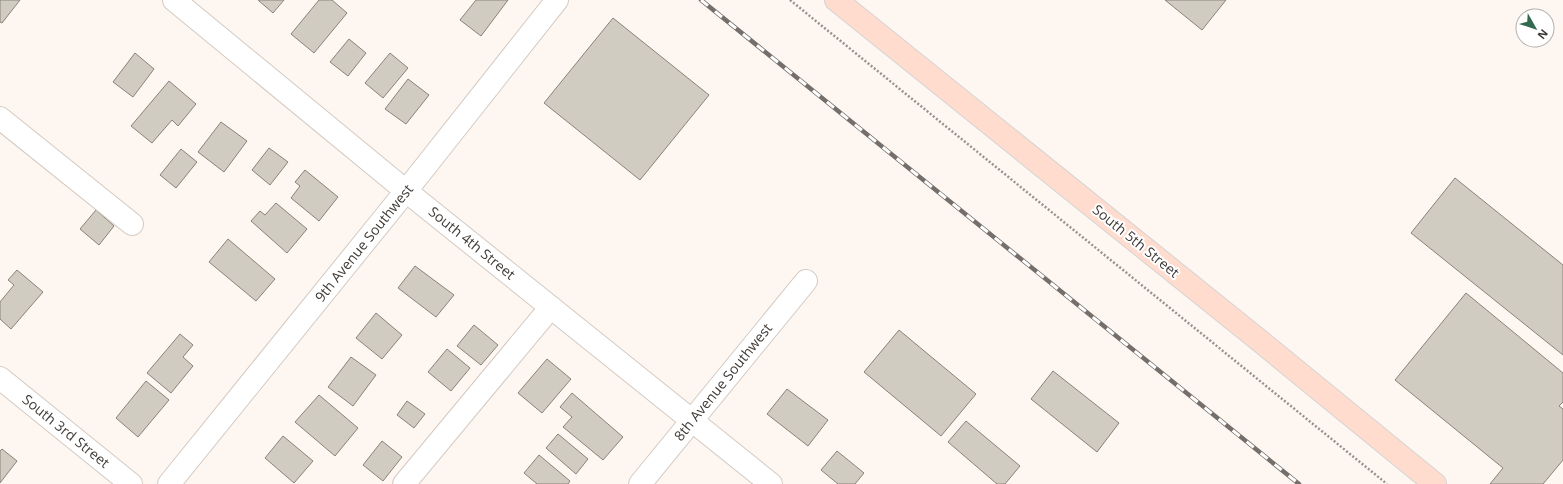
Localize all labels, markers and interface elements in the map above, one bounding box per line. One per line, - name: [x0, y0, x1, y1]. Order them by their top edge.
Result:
- north arrow: [1515, 8, 1555, 48]
- text: N: [1535, 26, 1552, 43]
- street label: 9th Avenue Southwest: [310, 180, 417, 305]
- street label: South 5th Street: [1089, 200, 1184, 281]
- street label: South 4th Street: [425, 202, 520, 283]
- street label: 8th Avenue Southwest: [669, 319, 776, 444]
- street label: South 3rd Street: [19, 390, 114, 472]

